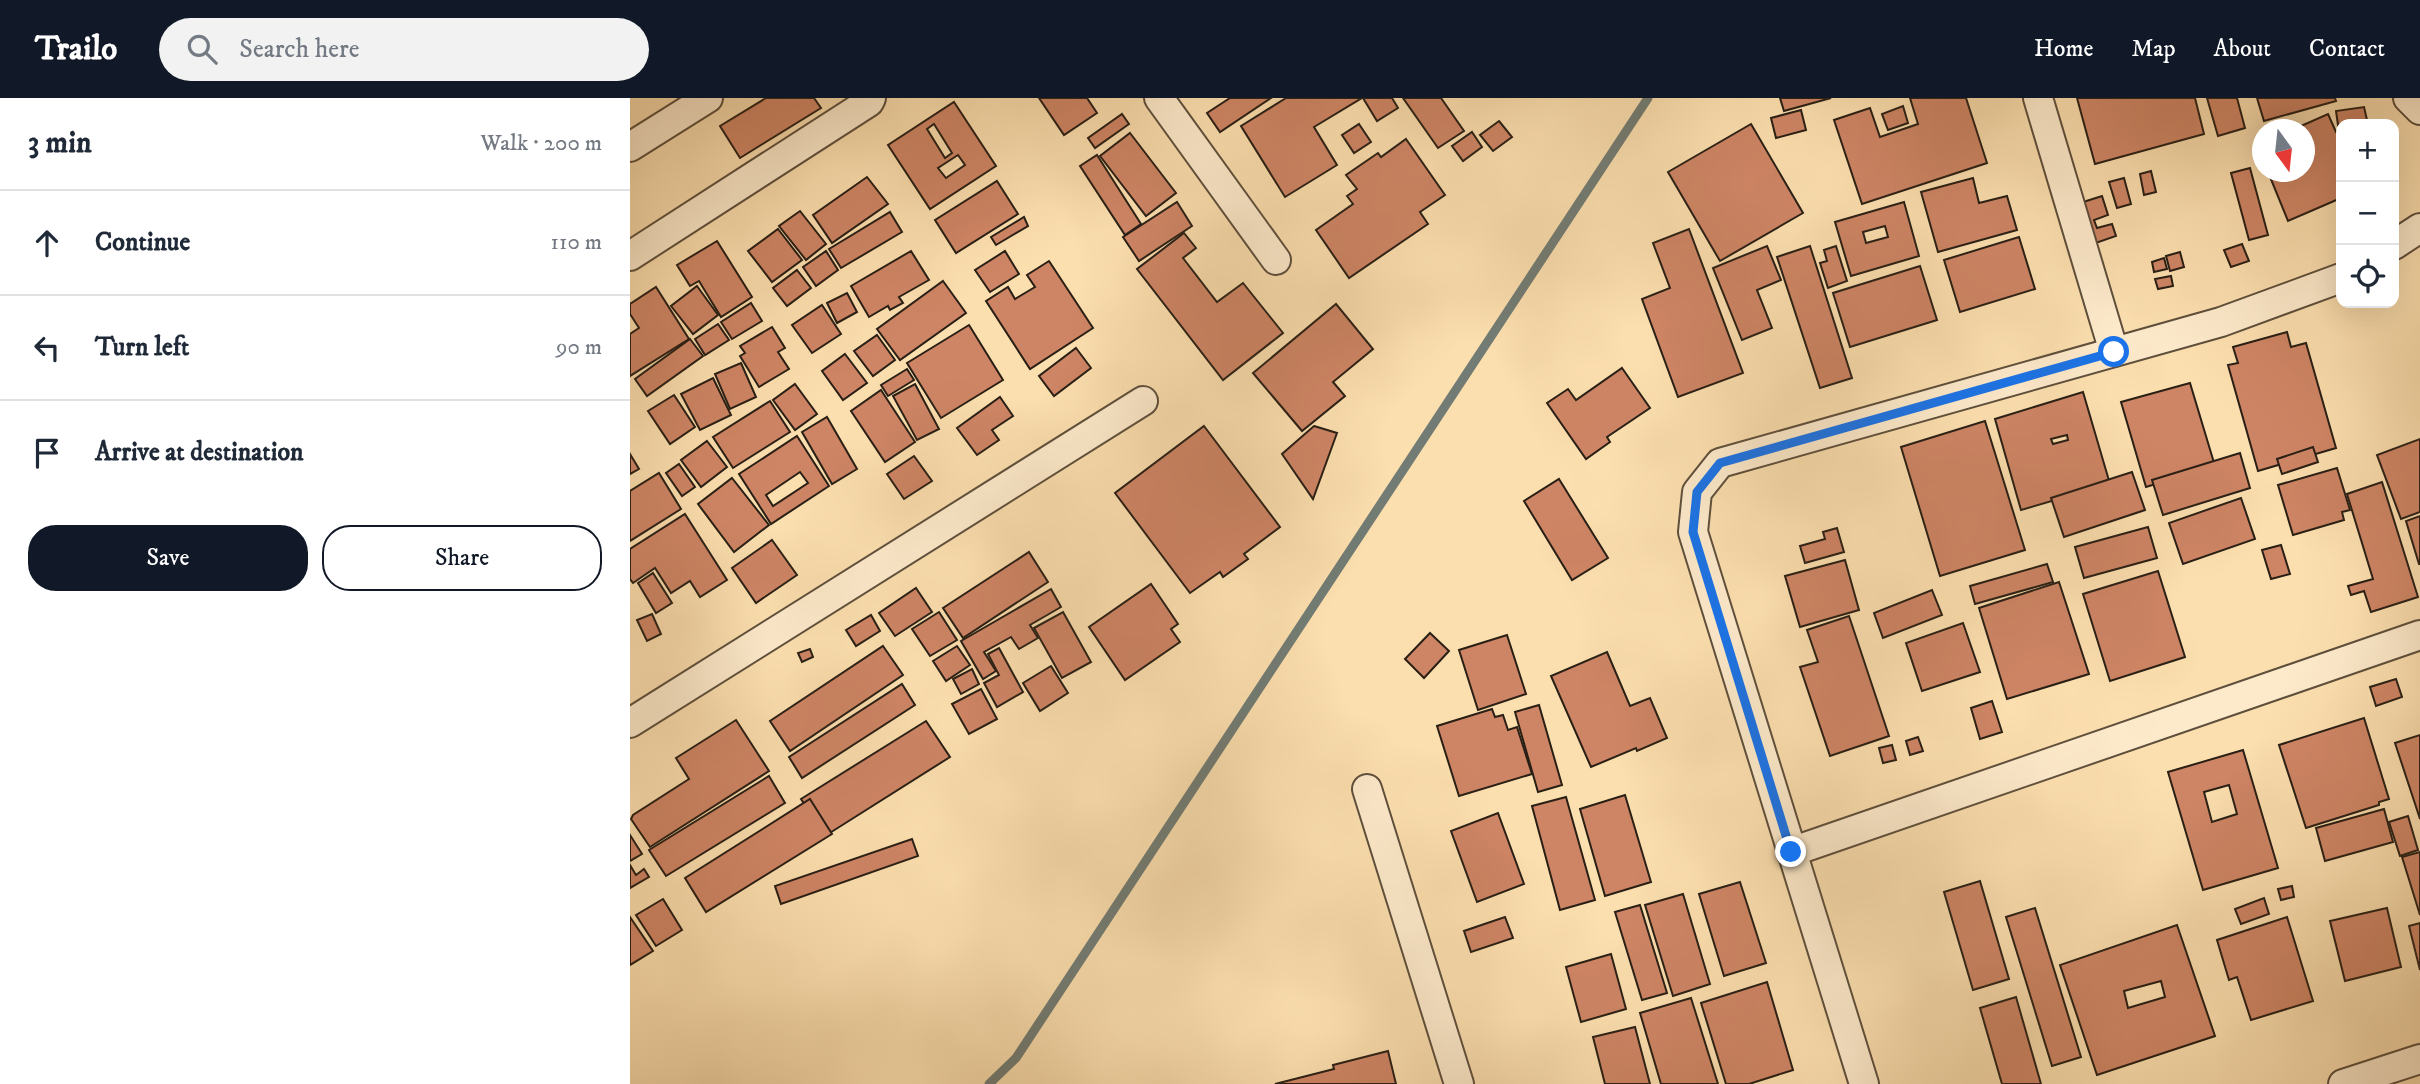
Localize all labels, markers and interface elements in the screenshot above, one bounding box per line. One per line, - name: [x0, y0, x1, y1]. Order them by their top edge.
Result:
- search box: [159, 18, 649, 81]
- text: Trailo: [35, 29, 117, 70]
- icon: search: [183, 30, 221, 68]
- text: Search here: [239, 33, 359, 66]
- text: Home: [2034, 34, 2093, 64]
- text: Map: [2131, 34, 2176, 64]
- text: About: [2214, 34, 2271, 64]
- text: Contact: [2309, 34, 2385, 64]
- north arrow: [2252, 119, 2315, 182]
- map controls: [2336, 119, 2399, 308]
- button: +: [2336, 119, 2399, 182]
- text: 3 min: [28, 125, 92, 162]
- text: Walk · 200 m: [481, 129, 602, 158]
- button: −: [2336, 182, 2399, 245]
- icon: ahead: [28, 224, 66, 262]
- text: Continue: [95, 226, 190, 259]
- text: 110 m: [551, 228, 602, 257]
- button: locate: [2336, 245, 2399, 308]
- icon: left: [28, 329, 66, 367]
- text: Turn left: [95, 331, 189, 364]
- text: 90 m: [556, 333, 602, 362]
- route start: [2098, 336, 2129, 367]
- icon: arrive: [28, 434, 66, 472]
- text: Arrive at destination: [95, 436, 304, 469]
- button: Save: [28, 525, 308, 591]
- button: Share: [322, 525, 602, 591]
- route end: [1775, 836, 1806, 867]

